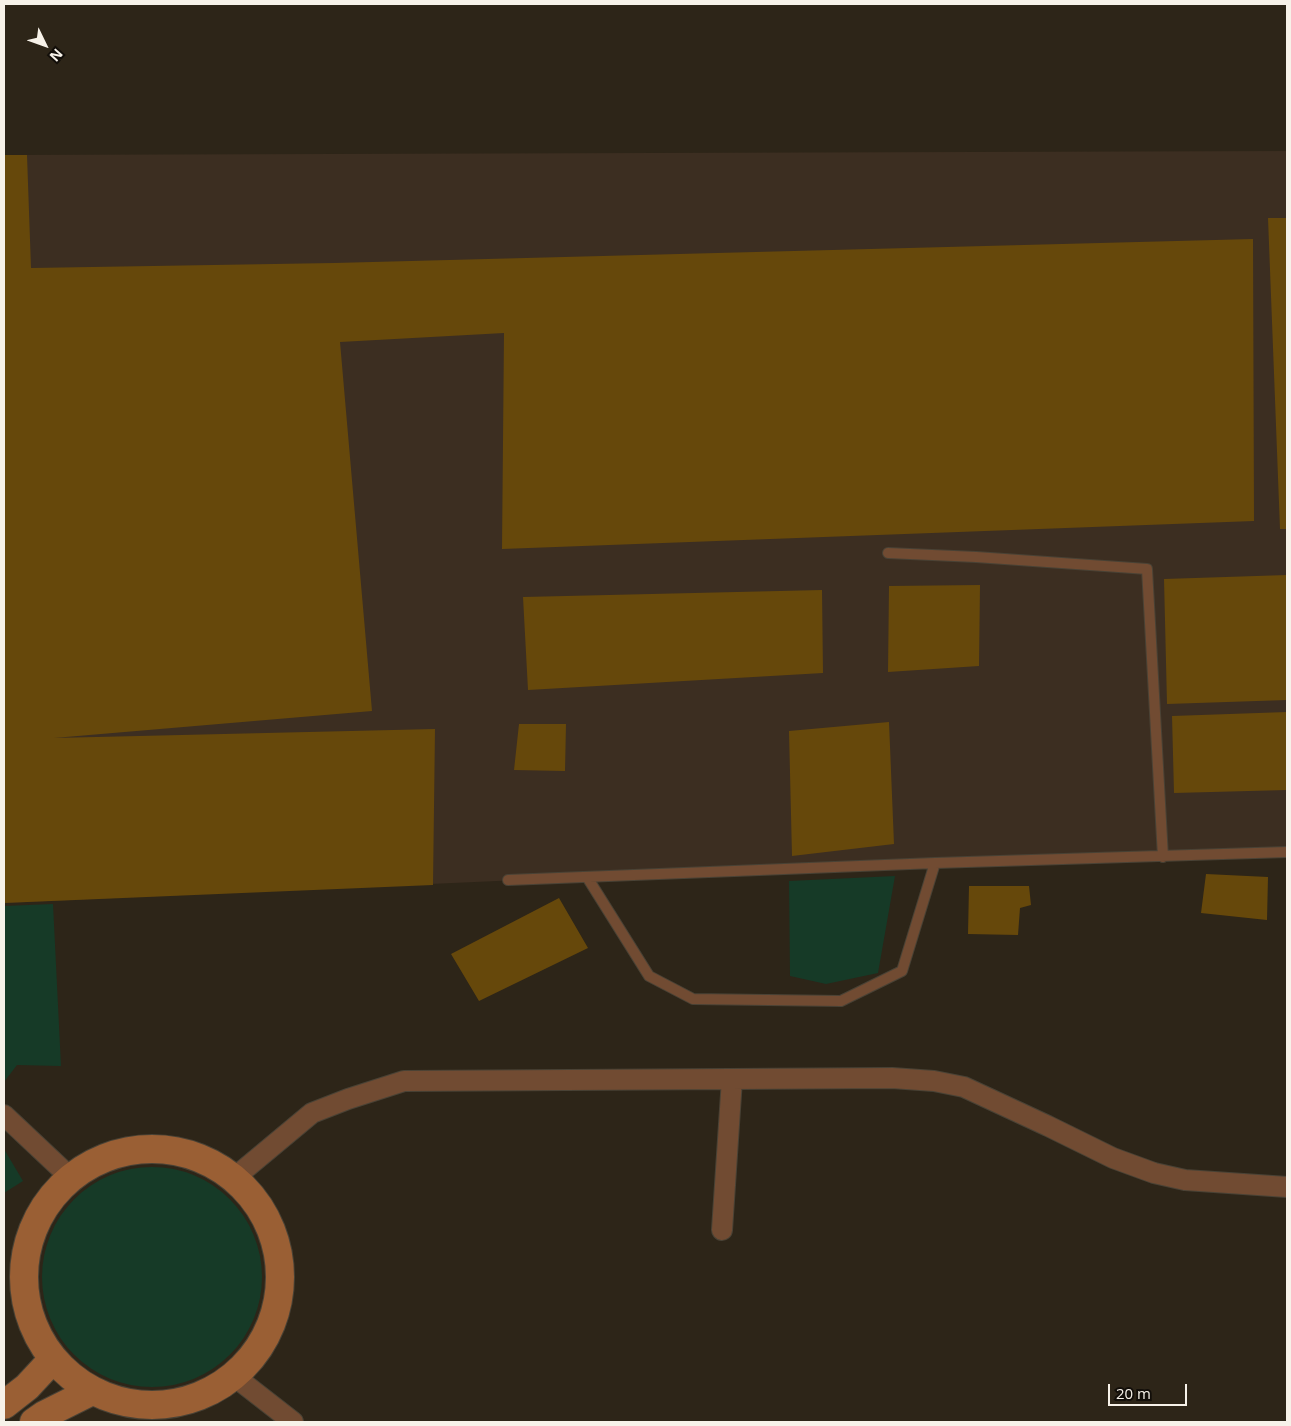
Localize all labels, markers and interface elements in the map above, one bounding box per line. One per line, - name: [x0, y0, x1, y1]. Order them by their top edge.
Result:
- north arrow: [20, 20, 70, 70]
- text: N: [46, 45, 67, 66]
- scale bar: [1111, 1374, 1190, 1406]
- text: 20 m: [1116, 1383, 1151, 1403]

